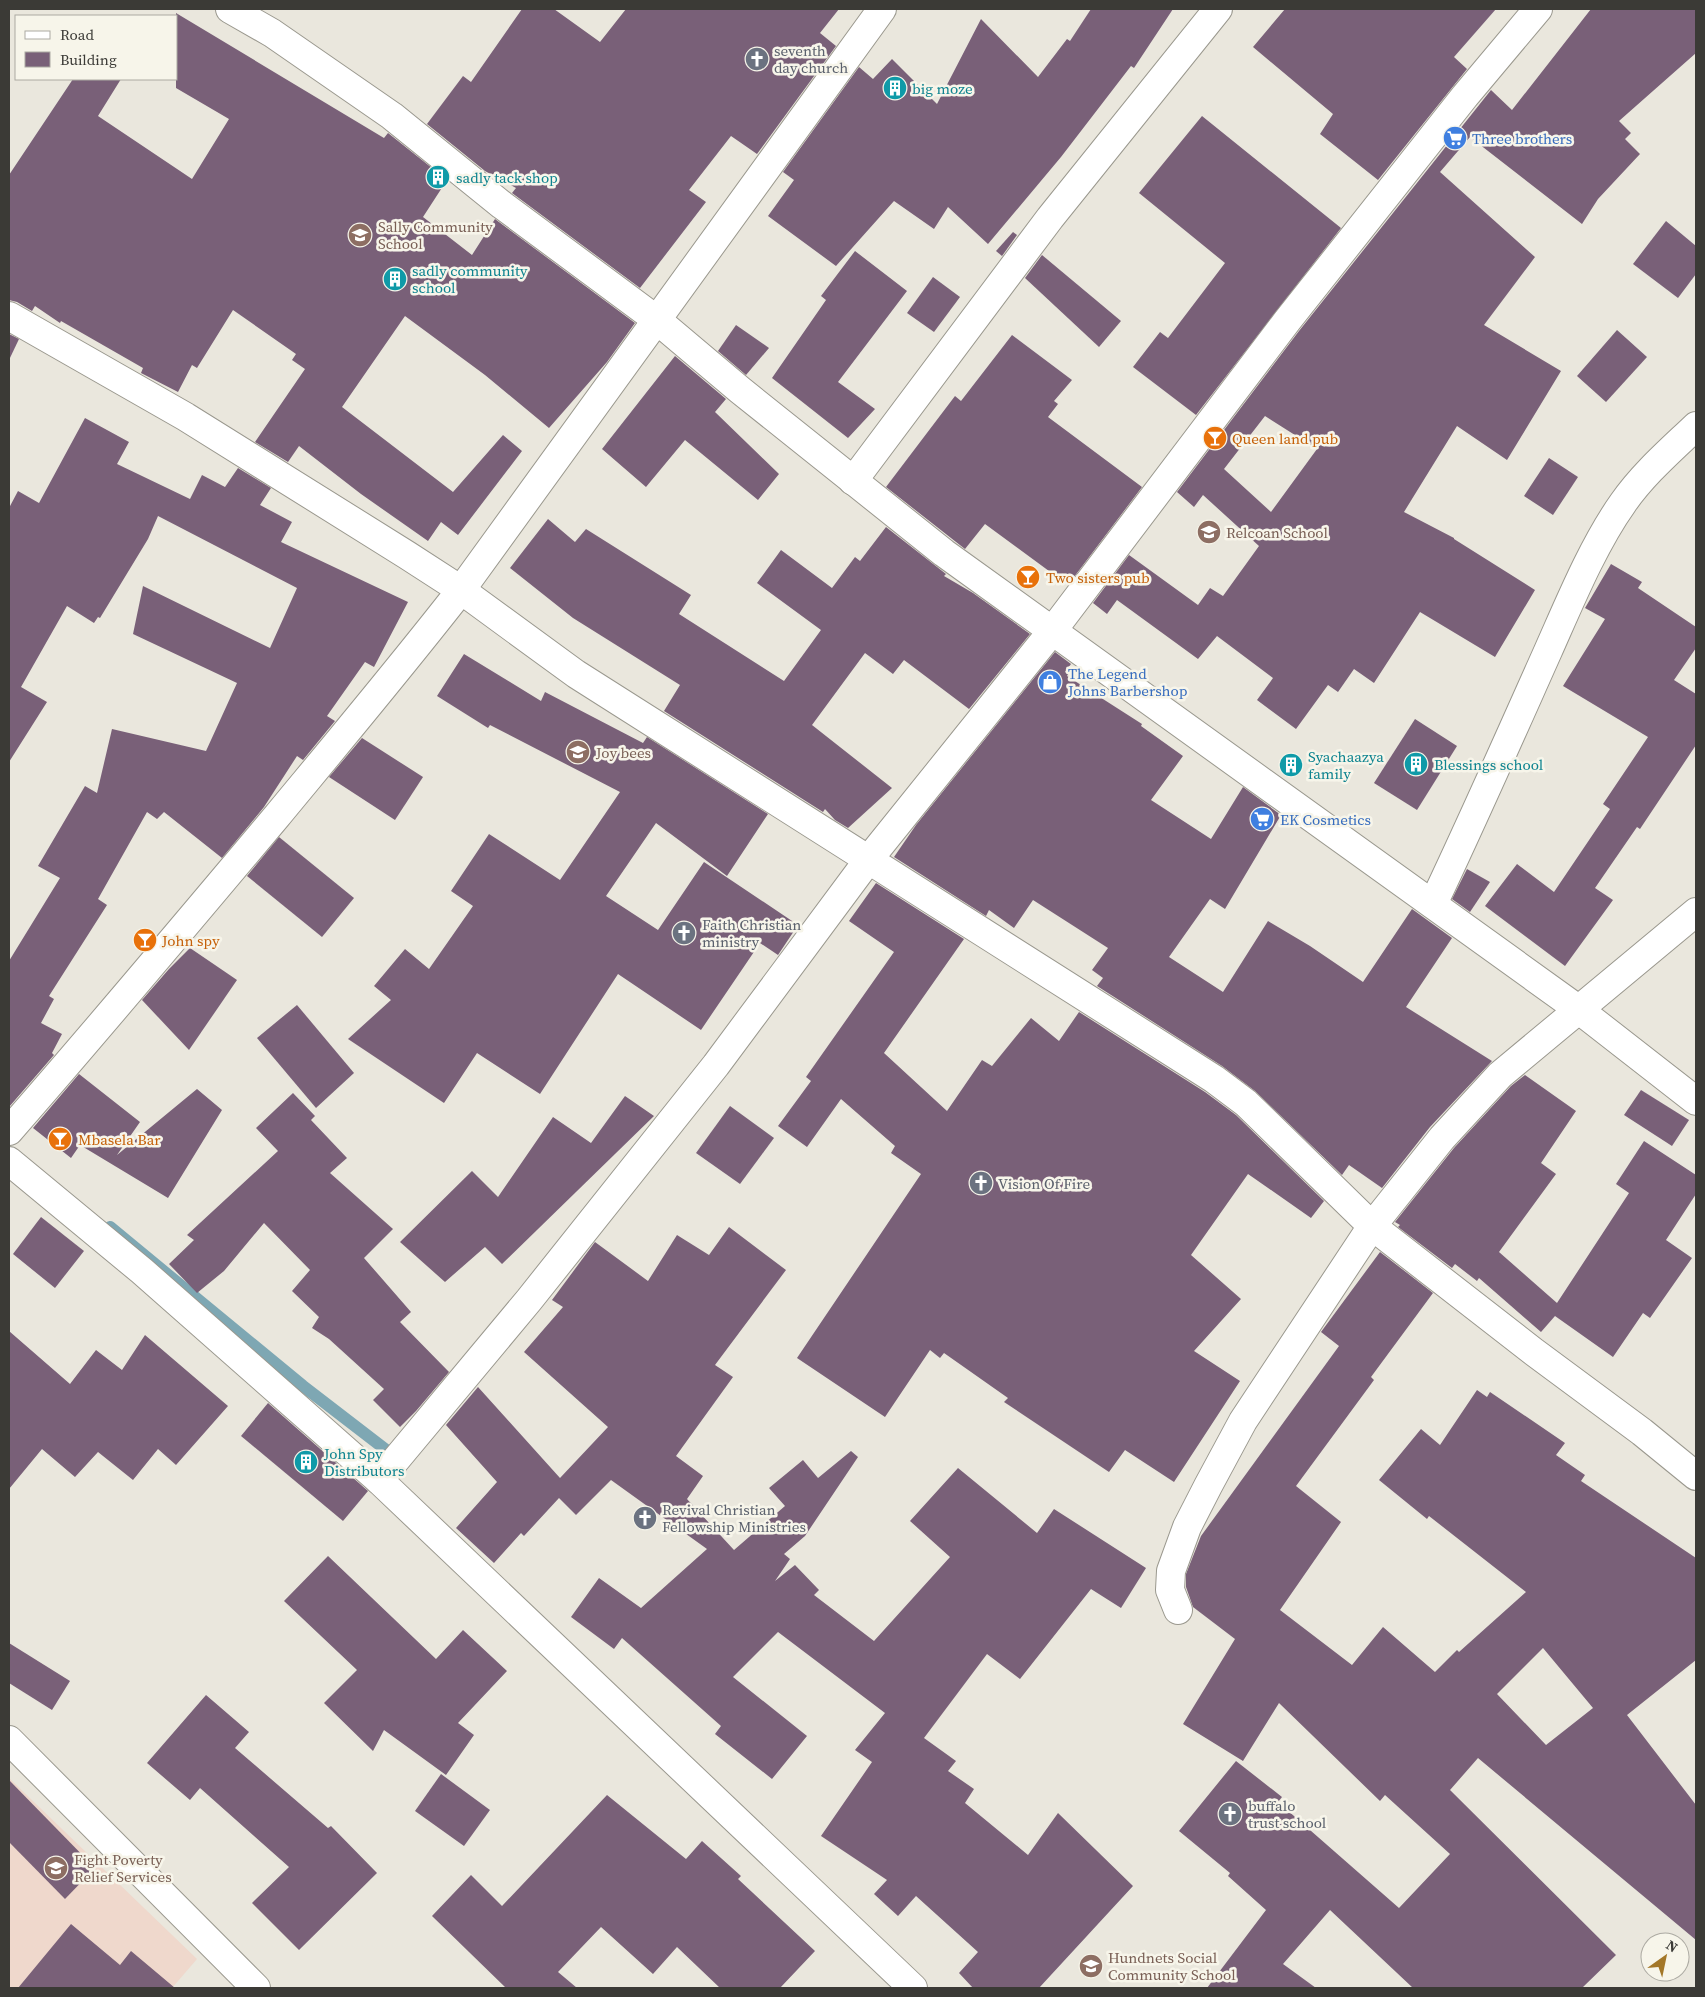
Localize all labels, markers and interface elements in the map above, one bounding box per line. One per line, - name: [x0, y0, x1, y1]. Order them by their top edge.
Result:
- legend: [15, 15, 178, 80]
- text: Road: [60, 24, 94, 45]
- place label: seventh day church: [774, 40, 848, 78]
- church icon: seventh day church: [744, 46, 770, 72]
- text: Building: [60, 49, 117, 70]
- building icon: big moze: [882, 75, 908, 101]
- place label: big moze: [912, 78, 973, 99]
- supermarket icon: Three brothers: [1442, 125, 1468, 151]
- place label: Three brothers: [1472, 128, 1572, 149]
- building icon: sadly tack shop: [425, 164, 451, 190]
- place label: sadly tack shop: [456, 167, 558, 188]
- place label: Sally Community School: [378, 216, 493, 254]
- school or university icon: Sally Community School: [347, 222, 373, 248]
- place label: sadly community school: [412, 260, 528, 298]
- building icon: sadly community school: [382, 266, 408, 292]
- bar icon: Queen land pub: [1202, 425, 1228, 451]
- place label: Queen land pub: [1232, 428, 1338, 449]
- school or university icon: Relcoan School: [1196, 519, 1222, 545]
- place label: Relcoan School: [1226, 522, 1328, 543]
- bar icon: Two sisters pub: [1015, 564, 1041, 590]
- place label: Two sisters pub: [1046, 567, 1150, 588]
- place label: The Legend Johns Barbershop: [1067, 663, 1188, 701]
- shop icon: The Legend Johns Barbershop: [1037, 669, 1063, 695]
- school or university icon: Joy bees: [565, 739, 591, 765]
- place label: Joy bees: [595, 742, 651, 763]
- place label: Syachaazya family: [1308, 746, 1384, 784]
- building icon: Blessings school: [1403, 751, 1429, 777]
- building icon: Syachaazya family: [1278, 752, 1304, 778]
- place label: Blessings school: [1434, 754, 1544, 775]
- supermarket icon: EK Cosmetics: [1249, 806, 1275, 832]
- place label: EK Cosmetics: [1280, 809, 1371, 830]
- place label: Faith Christian ministry: [702, 914, 801, 952]
- church icon: Faith Christian ministry: [671, 920, 697, 946]
- bar icon: John spy: [132, 927, 158, 953]
- place label: John spy: [161, 930, 220, 951]
- bar icon: Mbasela Bar: [47, 1126, 73, 1152]
- place label: Mbasela Bar: [78, 1129, 161, 1150]
- church icon: Vision Of Fire: [968, 1170, 994, 1196]
- place label: Vision Of Fire: [998, 1173, 1091, 1194]
- place label: John Spy Distributors: [323, 1443, 404, 1481]
- building icon: John Spy Distributors: [293, 1449, 319, 1475]
- place label: Revival Christian Fellowship Ministries: [662, 1499, 806, 1537]
- church icon: Revival Christian Fellowship Ministries: [632, 1505, 658, 1531]
- place label: buffalo trust school: [1248, 1795, 1327, 1833]
- church icon: buffalo trust school: [1217, 1801, 1243, 1827]
- place label: Fight Poverty Relief Services: [74, 1849, 172, 1887]
- school or university icon: Fight Poverty Relief Services: [43, 1855, 69, 1881]
- north arrow: [1640, 1932, 1690, 1982]
- text: N: [1662, 1935, 1682, 1957]
- place label: Hundnets Social Community School: [1108, 1947, 1236, 1985]
- school or university icon: Hundnets Social Community School: [1078, 1953, 1104, 1979]

